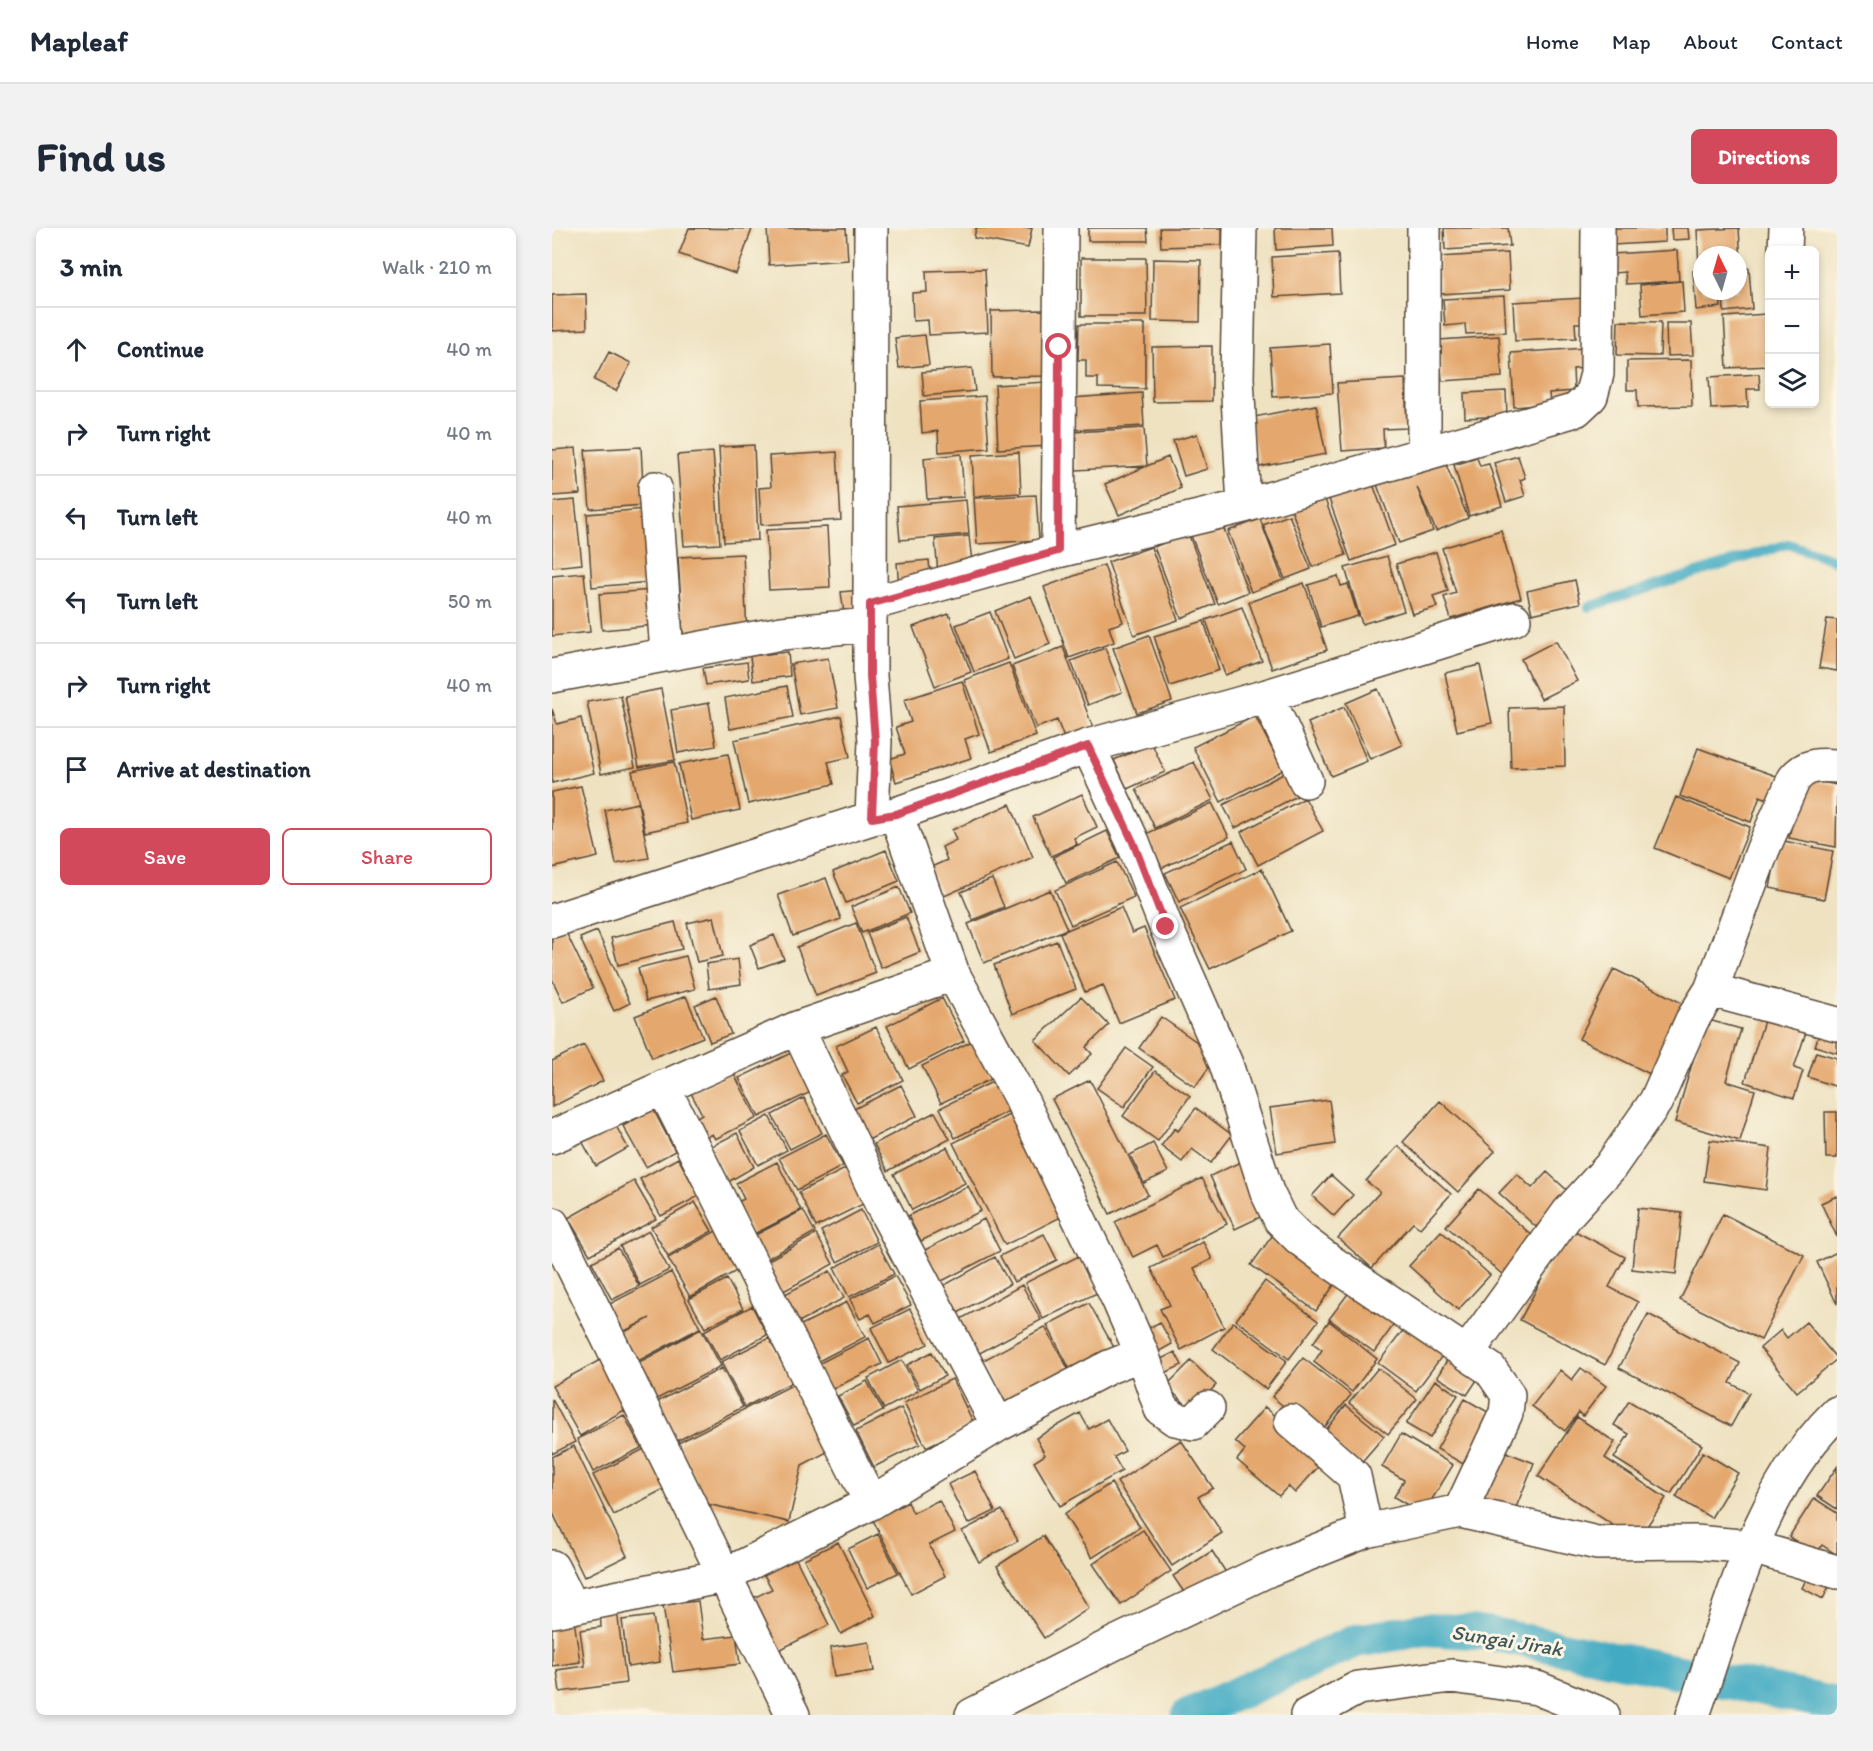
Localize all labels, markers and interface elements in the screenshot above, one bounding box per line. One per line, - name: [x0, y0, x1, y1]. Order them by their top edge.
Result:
- text: Mapleaf: [30, 24, 128, 58]
- text: Home: [1526, 29, 1579, 54]
- text: Map: [1612, 29, 1651, 54]
- text: About: [1684, 29, 1738, 54]
- text: Contact: [1771, 29, 1843, 54]
- button: Directions: [1691, 129, 1837, 184]
- text: Find us: [36, 131, 166, 182]
- north arrow: [1693, 246, 1747, 300]
- map controls: [1765, 246, 1819, 408]
- button: +: [1765, 246, 1819, 300]
- text: 3 min: [60, 251, 122, 283]
- text: Walk · 210 m: [382, 255, 492, 279]
- button: −: [1765, 300, 1819, 354]
- icon: ahead: [60, 333, 93, 366]
- route start: [1045, 333, 1071, 359]
- text: Continue: [117, 336, 204, 363]
- text: 40 m: [446, 337, 492, 361]
- button: layers: [1765, 354, 1819, 408]
- icon: right: [60, 417, 93, 450]
- text: Turn right: [117, 420, 211, 447]
- text: 40 m: [446, 421, 492, 445]
- icon: left: [60, 501, 93, 534]
- text: Turn left: [117, 504, 198, 531]
- text: 40 m: [446, 505, 492, 529]
- icon: left: [60, 585, 93, 618]
- text: Turn left: [117, 588, 198, 615]
- text: 50 m: [448, 589, 492, 613]
- icon: right: [60, 669, 93, 702]
- text: Turn right: [117, 672, 211, 699]
- text: 40 m: [446, 673, 492, 697]
- icon: arrive: [60, 753, 93, 786]
- text: Arrive at destination: [117, 756, 311, 783]
- button: Save: [60, 828, 270, 885]
- button: Share: [282, 828, 492, 885]
- route end: [1152, 913, 1178, 939]
- water label: Sungai Jirak: [1450, 1619, 1565, 1661]

